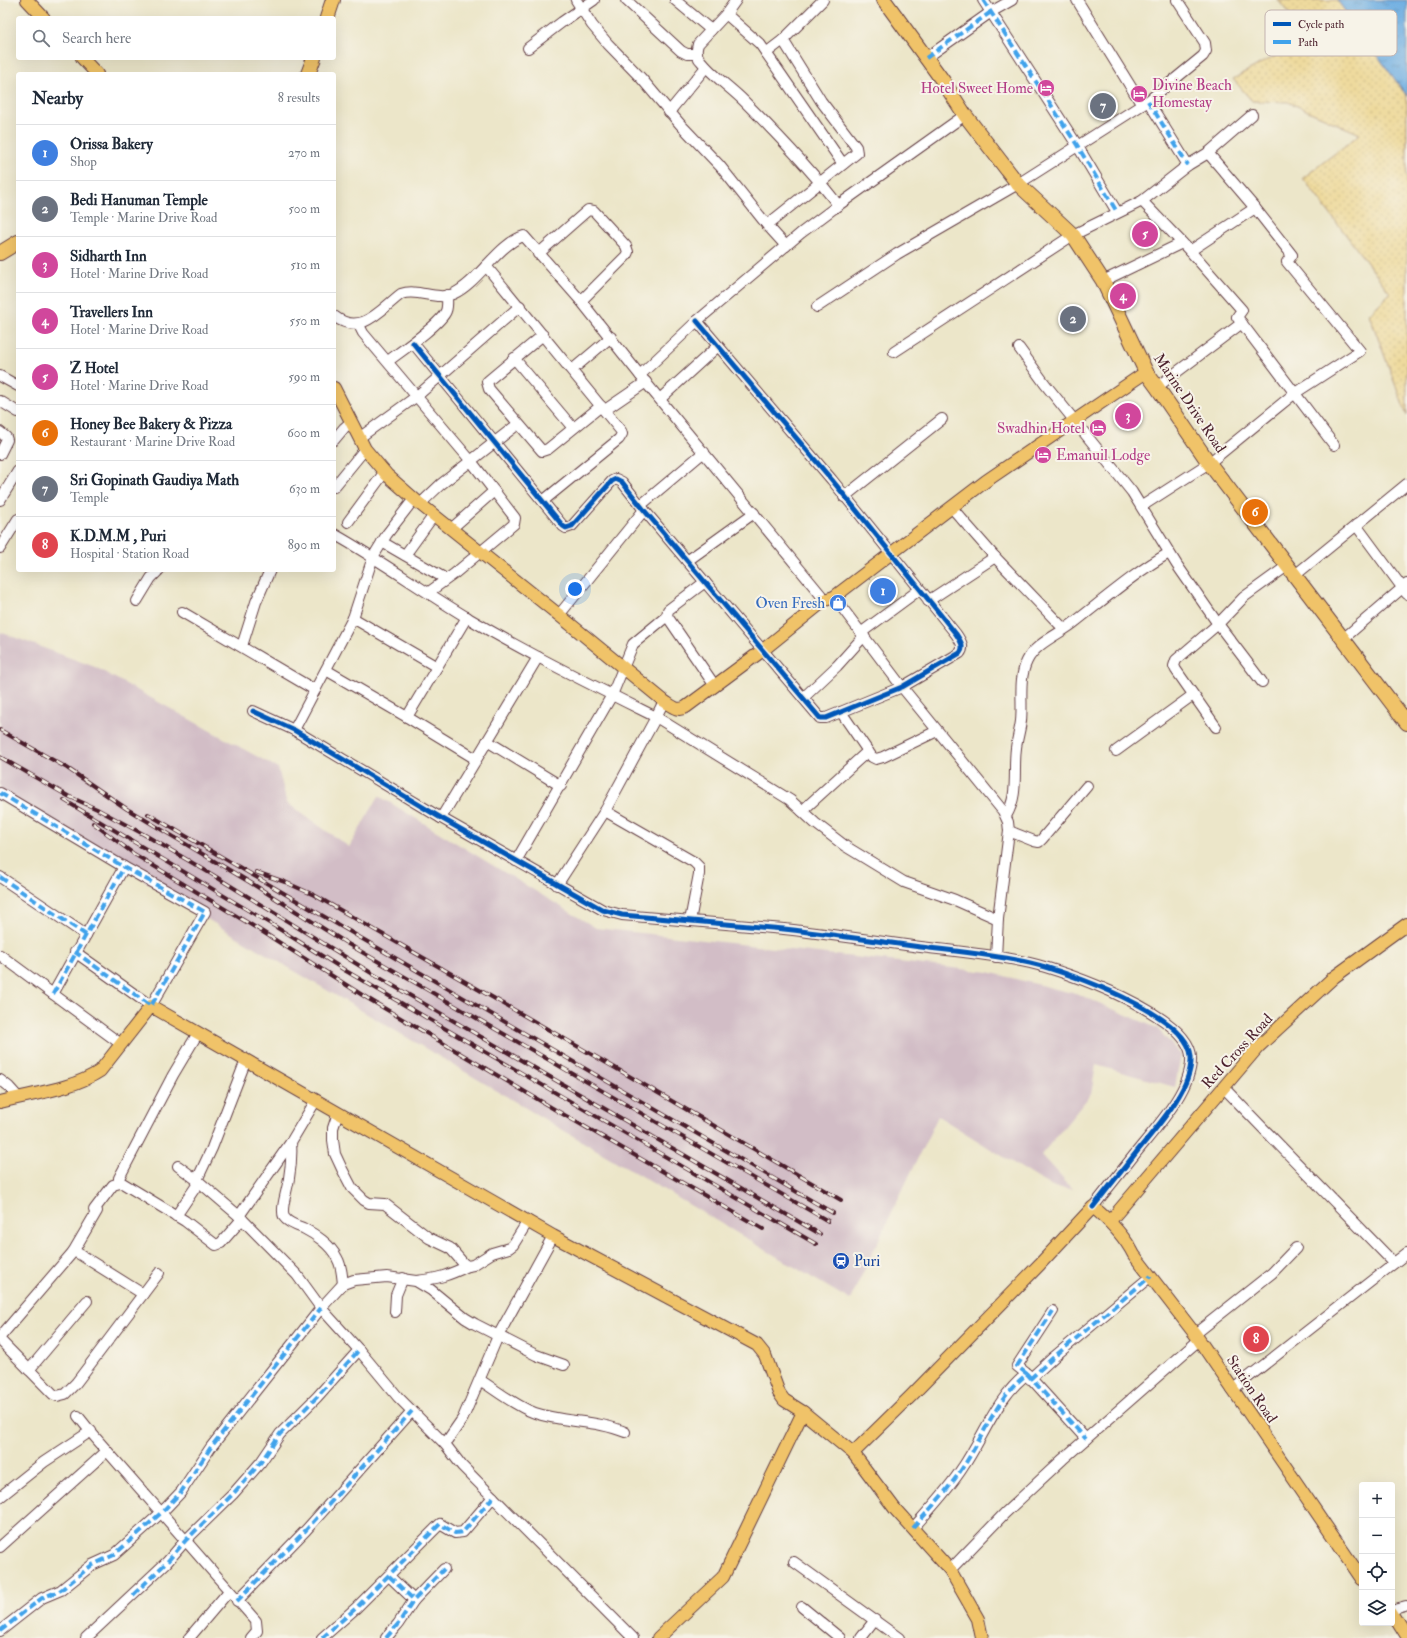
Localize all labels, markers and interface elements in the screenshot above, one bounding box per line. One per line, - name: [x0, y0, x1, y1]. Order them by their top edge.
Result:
- legend: [1265, 10, 1397, 56]
- search box: [16, 16, 336, 60]
- text: Cycle path: [1298, 18, 1344, 32]
- icon: search: [30, 27, 52, 49]
- text: Search here: [62, 29, 131, 48]
- text: Path: [1298, 36, 1318, 49]
- place label: Divine Beach Homestay: [1152, 76, 1232, 112]
- hotel icon: Hotel Sweet Home: [1036, 78, 1056, 98]
- place label: Hotel Sweet Home: [920, 79, 1033, 98]
- hotel icon: Divine Beach Homestay: [1129, 84, 1149, 104]
- text: Nearby: [32, 88, 83, 109]
- text: 8 results: [278, 90, 320, 106]
- pin: 7: [1090, 91, 1116, 121]
- text: Orissa Bakery: [70, 135, 153, 154]
- text: 1: [43, 145, 47, 161]
- text: 270 m: [288, 145, 320, 161]
- text: Shop: [70, 154, 97, 170]
- text: Bedi Hanuman Temple: [70, 191, 208, 210]
- text: 2: [42, 201, 48, 217]
- text: 500 m: [288, 201, 320, 217]
- text: Temple · Marine Drive Road: [70, 210, 217, 226]
- pin: 5: [1132, 219, 1158, 249]
- text: Sidharth Inn: [70, 247, 147, 266]
- text: 3: [43, 257, 48, 273]
- text: 510 m: [290, 257, 320, 273]
- text: Hotel · Marine Drive Road: [70, 266, 208, 282]
- pin: 4: [1110, 281, 1136, 311]
- text: Travellers Inn: [70, 303, 153, 322]
- pin: 2: [1060, 304, 1086, 334]
- text: 4: [41, 313, 49, 329]
- text: 550 m: [289, 313, 320, 329]
- text: Hotel · Marine Drive Road: [70, 322, 208, 338]
- street label: Marine Drive Road: [1149, 350, 1230, 457]
- text: Z Hotel: [70, 359, 119, 378]
- text: 5: [42, 369, 48, 385]
- text: 590 m: [288, 369, 320, 385]
- text: Hotel · Marine Drive Road: [70, 378, 208, 394]
- pin: 3: [1115, 401, 1141, 431]
- text: Honey Bee Bakery & Pizza: [70, 415, 232, 434]
- hotel icon: Swadhin Hotel: [1088, 418, 1108, 438]
- place label: Swadhin Hotel: [997, 419, 1085, 438]
- text: 6: [42, 425, 48, 441]
- text: 600 m: [287, 425, 320, 441]
- text: Restaurant · Marine Drive Road: [70, 434, 235, 450]
- hotel icon: Emanuil Lodge: [1033, 445, 1053, 465]
- place label: Emanuil Lodge: [1056, 446, 1150, 465]
- text: Sri Gopinath Gaudiya Math: [70, 471, 239, 490]
- text: 7: [42, 481, 48, 497]
- text: 630 m: [289, 481, 320, 497]
- text: Temple: [70, 490, 109, 506]
- pin: 6: [1242, 497, 1268, 527]
- text: K.D.M.M , Puri: [70, 527, 166, 546]
- text: 8: [42, 537, 48, 553]
- text: 890 m: [288, 537, 320, 553]
- text: Hospital · Station Road: [70, 546, 189, 562]
- pin: 1: [870, 576, 896, 606]
- your location: [565, 579, 585, 599]
- shop icon: Oven Fresh: [828, 593, 848, 613]
- place label: Oven Fresh: [755, 594, 825, 613]
- street label: Red Cross Road: [1198, 1009, 1277, 1093]
- station icon: Puri: [831, 1251, 851, 1271]
- place label: Puri: [854, 1252, 880, 1271]
- pin: 8: [1243, 1324, 1269, 1354]
- street label: Station Road: [1222, 1352, 1282, 1427]
- map controls: [1359, 1482, 1395, 1626]
- button: +: [1359, 1482, 1395, 1518]
- button: −: [1359, 1518, 1395, 1554]
- button: locate: [1359, 1554, 1395, 1590]
- button: layers: [1359, 1590, 1395, 1626]

